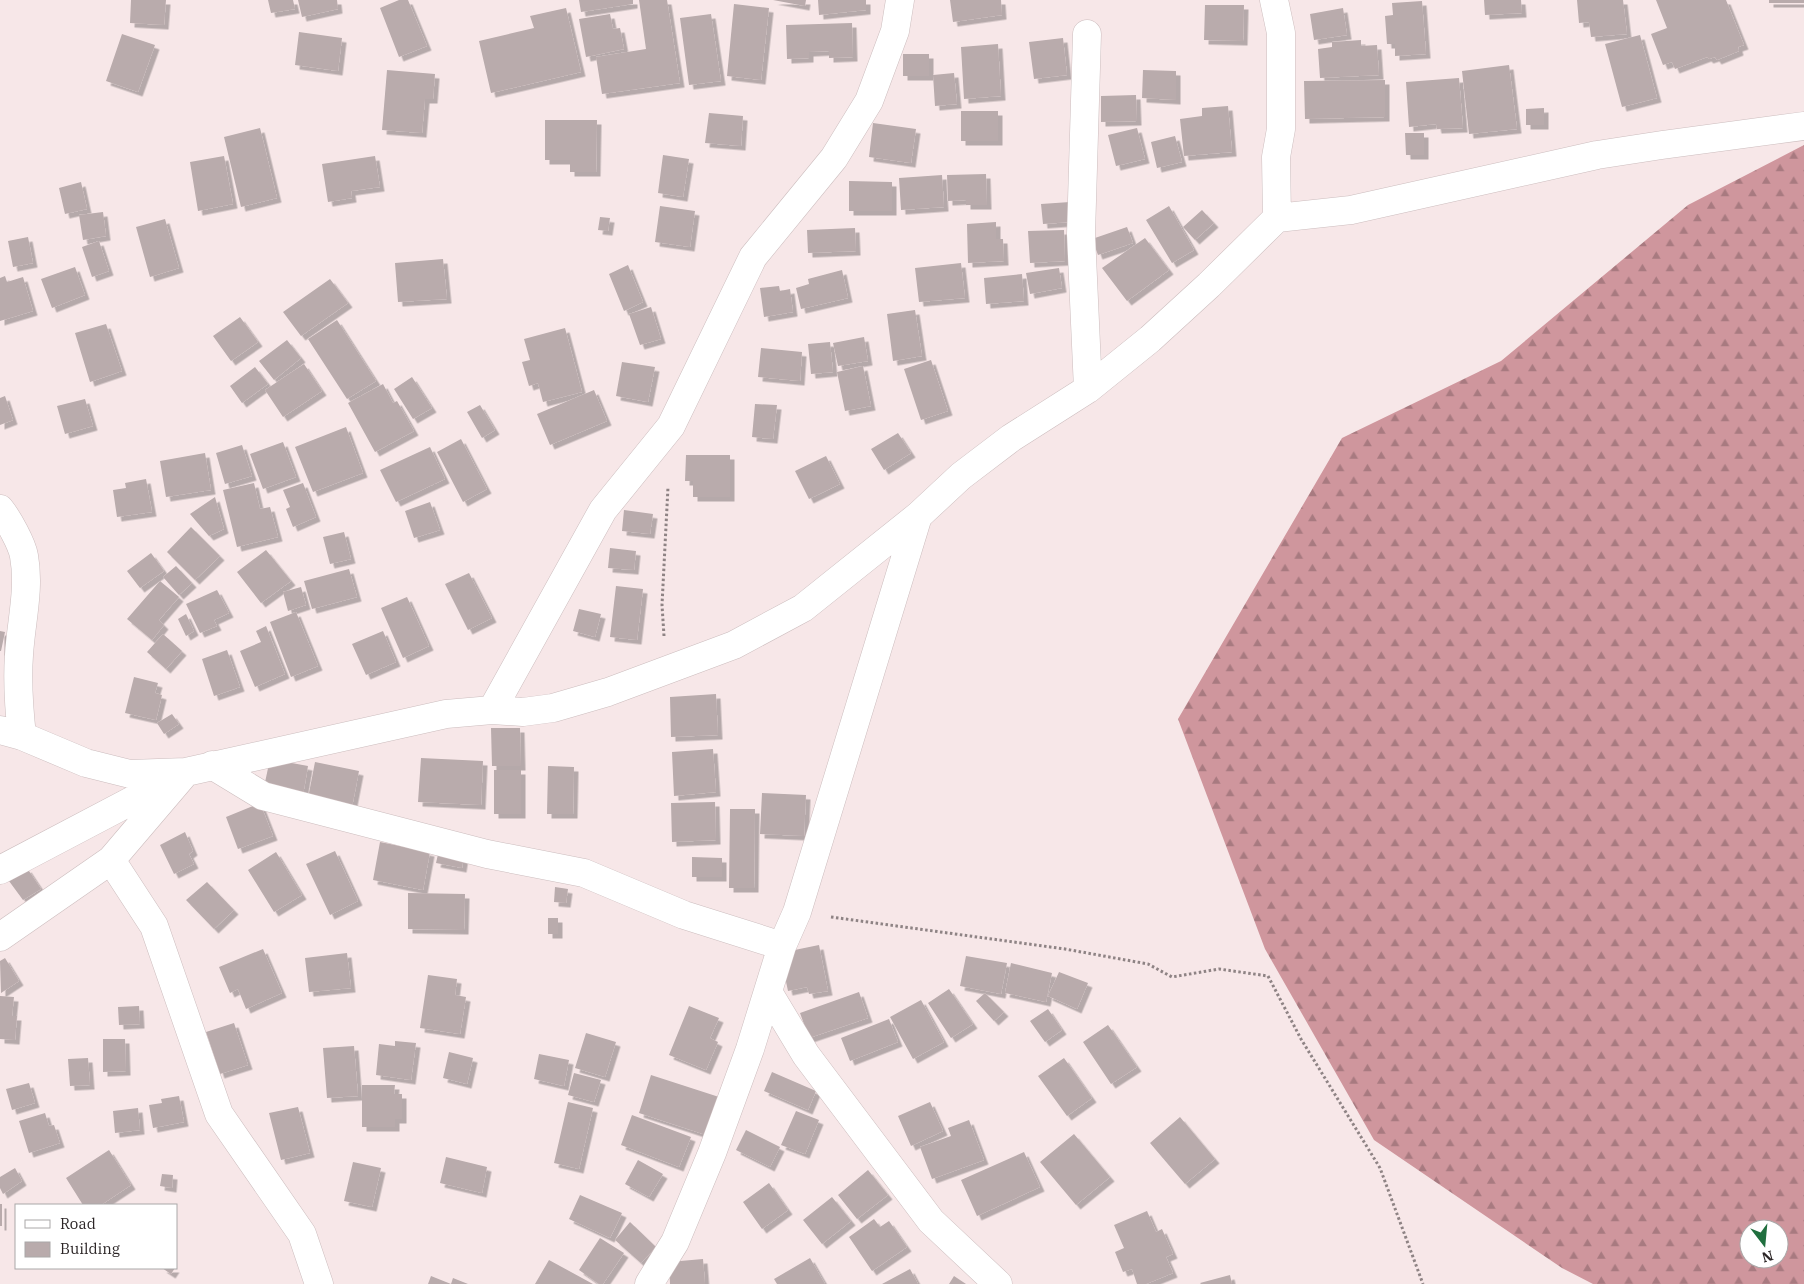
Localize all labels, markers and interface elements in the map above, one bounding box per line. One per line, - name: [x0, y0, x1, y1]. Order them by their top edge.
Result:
- legend: [15, 1204, 178, 1269]
- text: Road: [60, 1214, 96, 1233]
- north arrow: [1739, 1219, 1789, 1269]
- text: Building: [60, 1239, 120, 1258]
- text: N: [1760, 1246, 1775, 1267]

